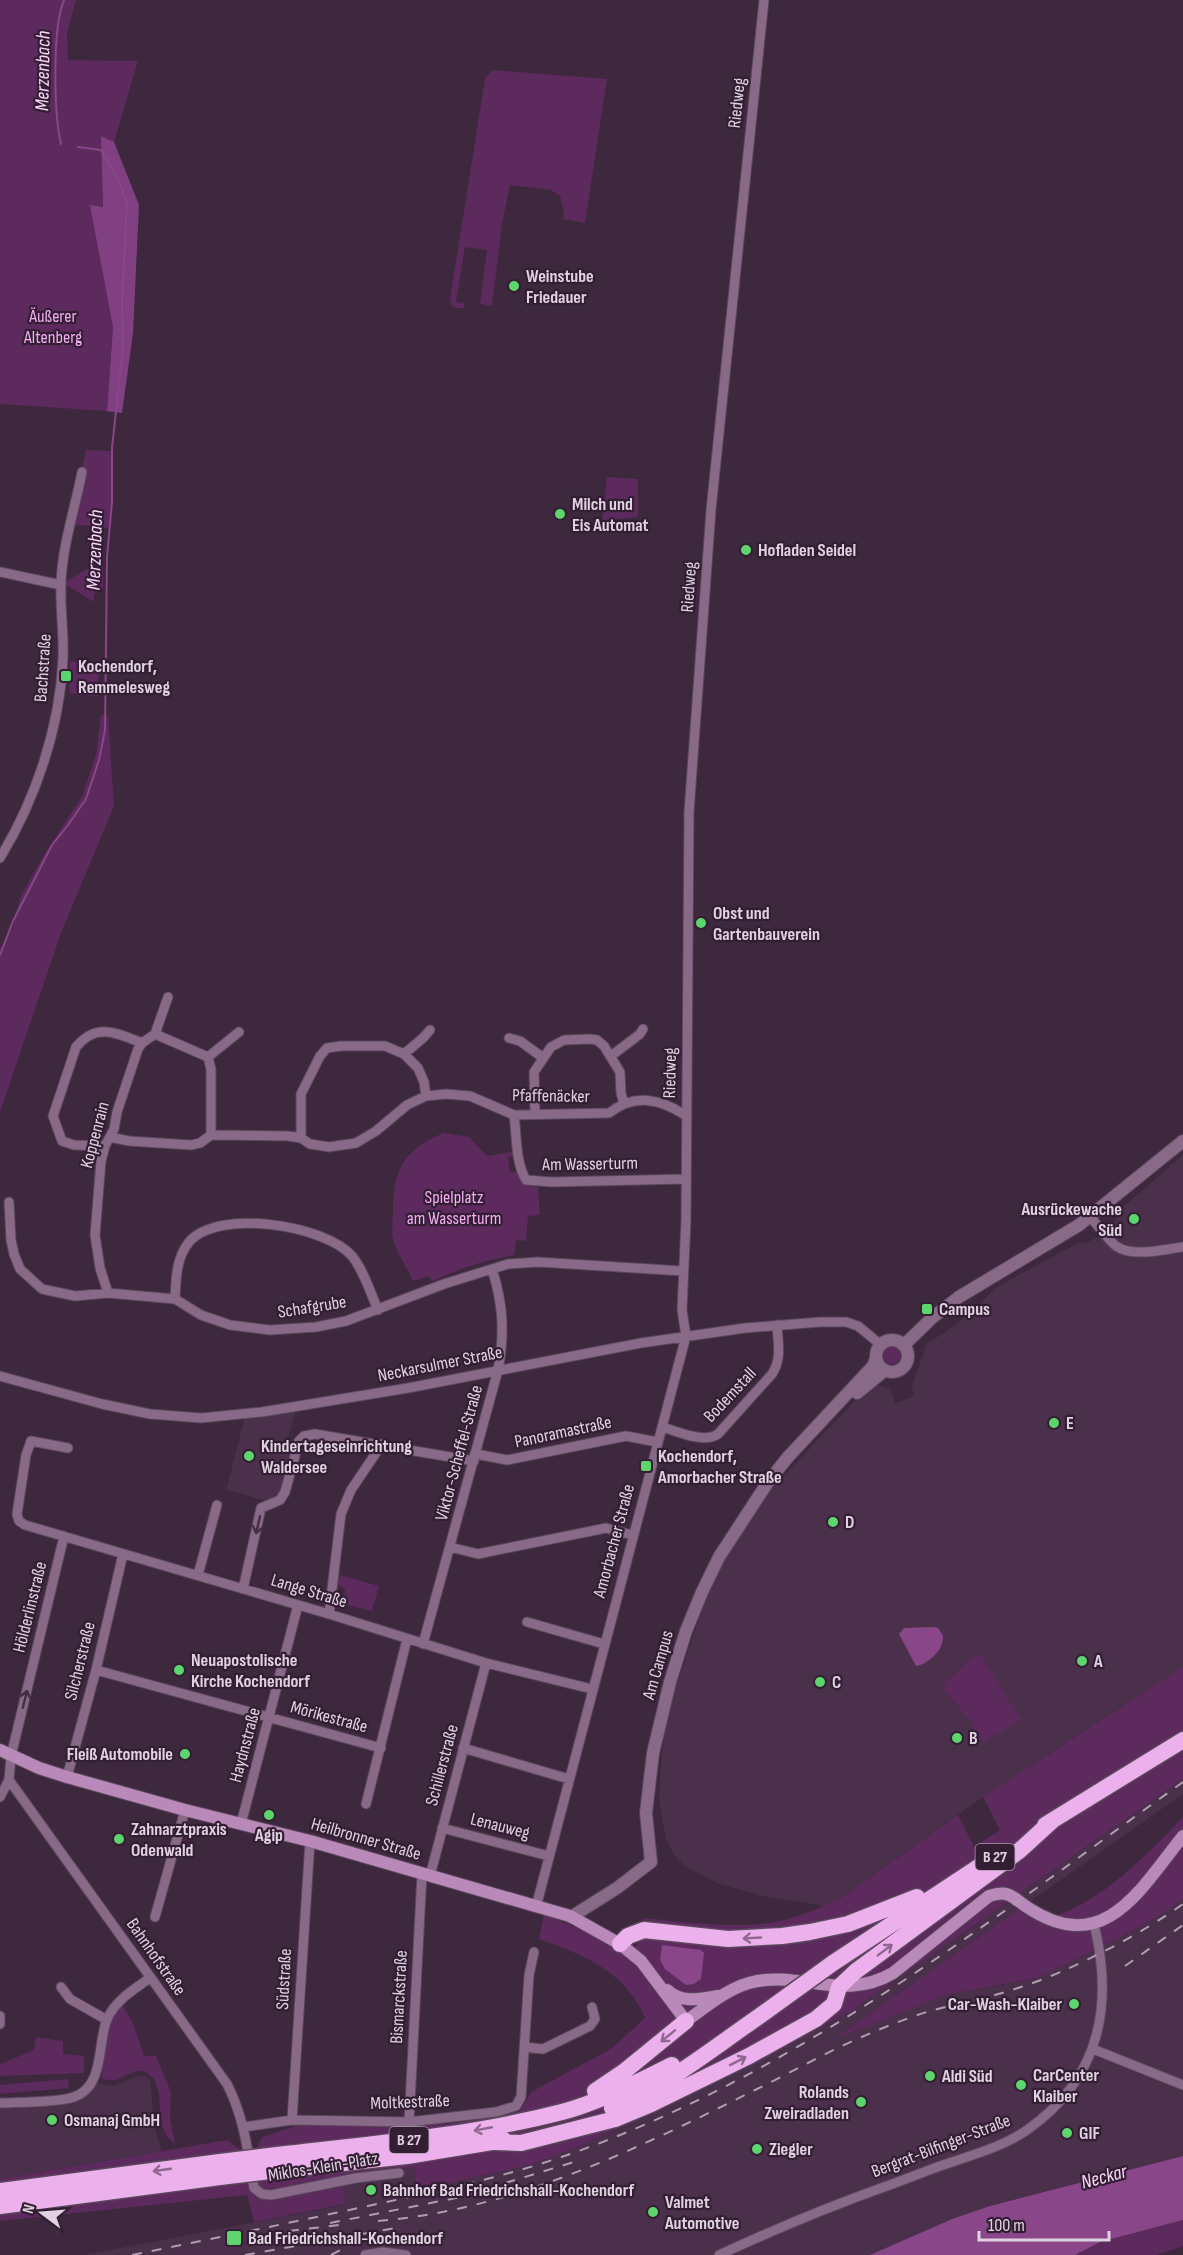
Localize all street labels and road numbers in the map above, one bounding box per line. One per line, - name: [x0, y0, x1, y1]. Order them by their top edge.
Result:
- street label: Riedweg: [724, 77, 750, 129]
- street label: Riedweg: [677, 561, 701, 613]
- street label: Bachstraße: [30, 633, 56, 703]
- street label: Riedweg: [659, 1047, 681, 1099]
- street label: Pfaffenäcker: [512, 1085, 590, 1107]
- street label: Koppenrain: [76, 1099, 114, 1171]
- street label: Am Wasserturm: [541, 1153, 638, 1175]
- street label: Schafgrube: [276, 1291, 348, 1323]
- street label: Neckarsulmer Straße: [376, 1342, 504, 1386]
- street label: Bodemstall: [699, 1363, 761, 1427]
- street label: Viktor-Scheffel-Straße: [431, 1383, 487, 1523]
- street label: Panoramastraße: [513, 1412, 613, 1452]
- street label: Amorbacher Straße: [589, 1482, 639, 1601]
- street label: Hölderlinstraße: [9, 1559, 51, 1655]
- street label: Lange Straße: [268, 1570, 350, 1612]
- street label: Silcherstraße: [60, 1620, 100, 1702]
- street label: Am Campus: [638, 1628, 678, 1703]
- street label: Mörikestraße: [288, 1697, 370, 1737]
- street label: Haydnstraße: [225, 1705, 265, 1785]
- street label: Schillerstraße: [421, 1722, 463, 1808]
- street label: Lenauweg: [468, 1809, 532, 1843]
- street label: Heilbronner Straße: [309, 1813, 423, 1865]
- road number: B 27: [976, 1844, 1014, 1870]
- street label: Bahnhofstraße: [122, 1914, 190, 2000]
- street label: Südstraße: [272, 1948, 296, 2010]
- street label: Bismarckstraße: [386, 1950, 412, 2044]
- street label: Moltkestraße: [370, 2090, 450, 2114]
- street label: Bergrat-Bilfinger-Straße: [869, 2110, 1013, 2182]
- road number: B 27: [390, 2127, 428, 2153]
- street label: Miklos-Klein-Platz: [266, 2148, 380, 2186]

